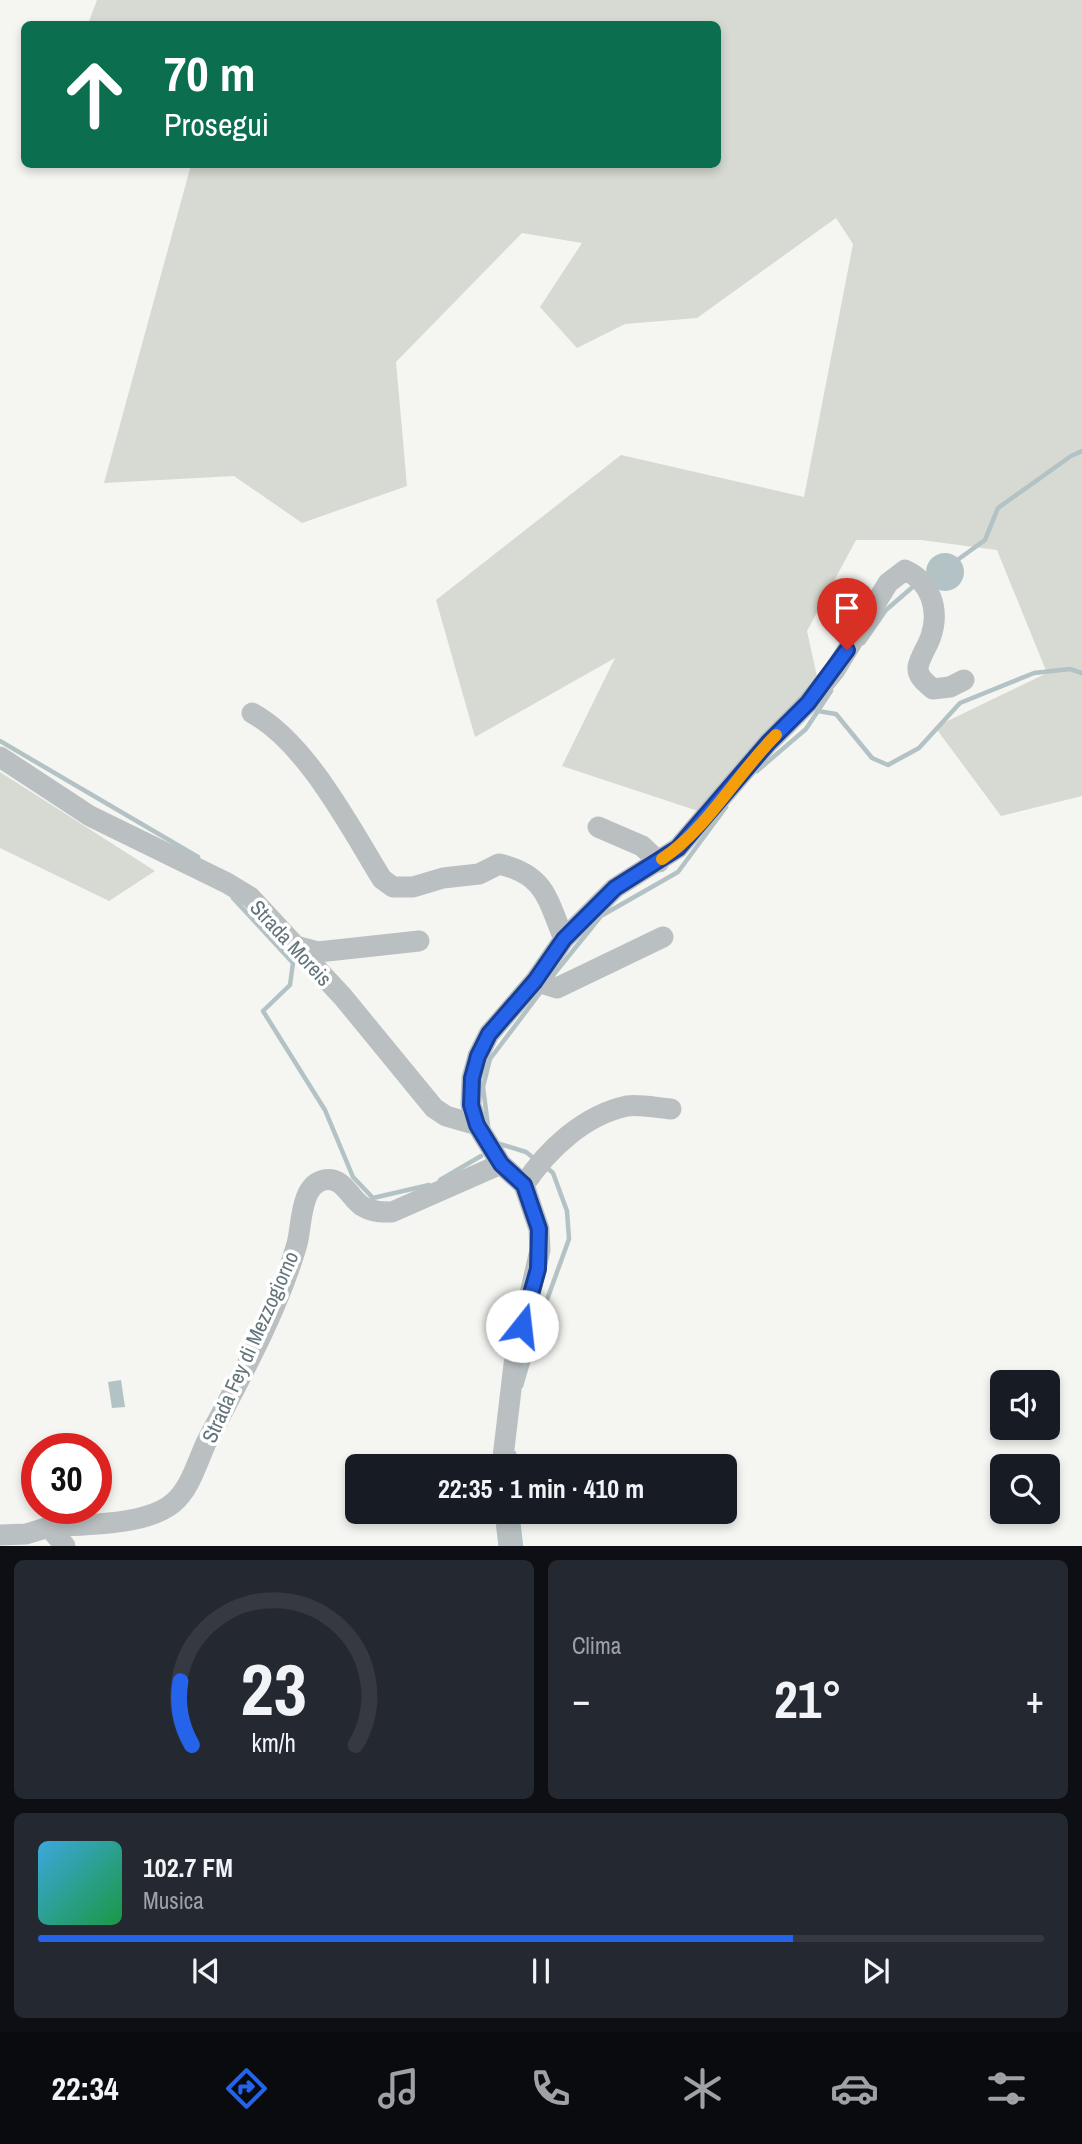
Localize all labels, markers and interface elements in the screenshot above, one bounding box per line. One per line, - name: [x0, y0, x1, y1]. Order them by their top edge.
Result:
- text: 70 m: [164, 40, 256, 106]
- icon: ahead: [49, 49, 140, 140]
- text: Prosegui: [164, 103, 269, 146]
- pin: [817, 578, 877, 650]
- icon: arrive: [828, 589, 866, 627]
- street label: Strada Moreis: [244, 894, 338, 992]
- street label: Strada Fey di Mezzogiorno: [195, 1247, 305, 1447]
- position arrow: [485, 1289, 559, 1363]
- map controls: [990, 1370, 1060, 1524]
- button: sound: [990, 1370, 1060, 1440]
- speed limit sign: 30: [21, 1433, 112, 1524]
- button: search: [990, 1454, 1060, 1524]
- text: 22:35 · 1 min · 410 m: [438, 1471, 644, 1506]
- text: Clima: [572, 1630, 621, 1661]
- text: 23: [241, 1641, 307, 1739]
- text: 21°: [774, 1664, 842, 1734]
- text: −: [572, 1674, 590, 1725]
- text: +: [1026, 1674, 1044, 1725]
- text: km/h: [252, 1726, 296, 1760]
- text: 102.7 FM: [143, 1850, 233, 1885]
- text: Musica: [143, 1885, 204, 1916]
- icon: previous: [187, 1952, 225, 1990]
- icon: pause: [522, 1952, 560, 1990]
- icon: next: [857, 1952, 895, 1990]
- icon: directions: [222, 2064, 271, 2113]
- icon: music: [374, 2064, 423, 2113]
- icon: phone: [526, 2064, 575, 2113]
- icon: climate: [678, 2064, 727, 2113]
- icon: car: [830, 2064, 879, 2113]
- icon: filters: [982, 2064, 1031, 2113]
- text: 22:34: [51, 2067, 119, 2110]

